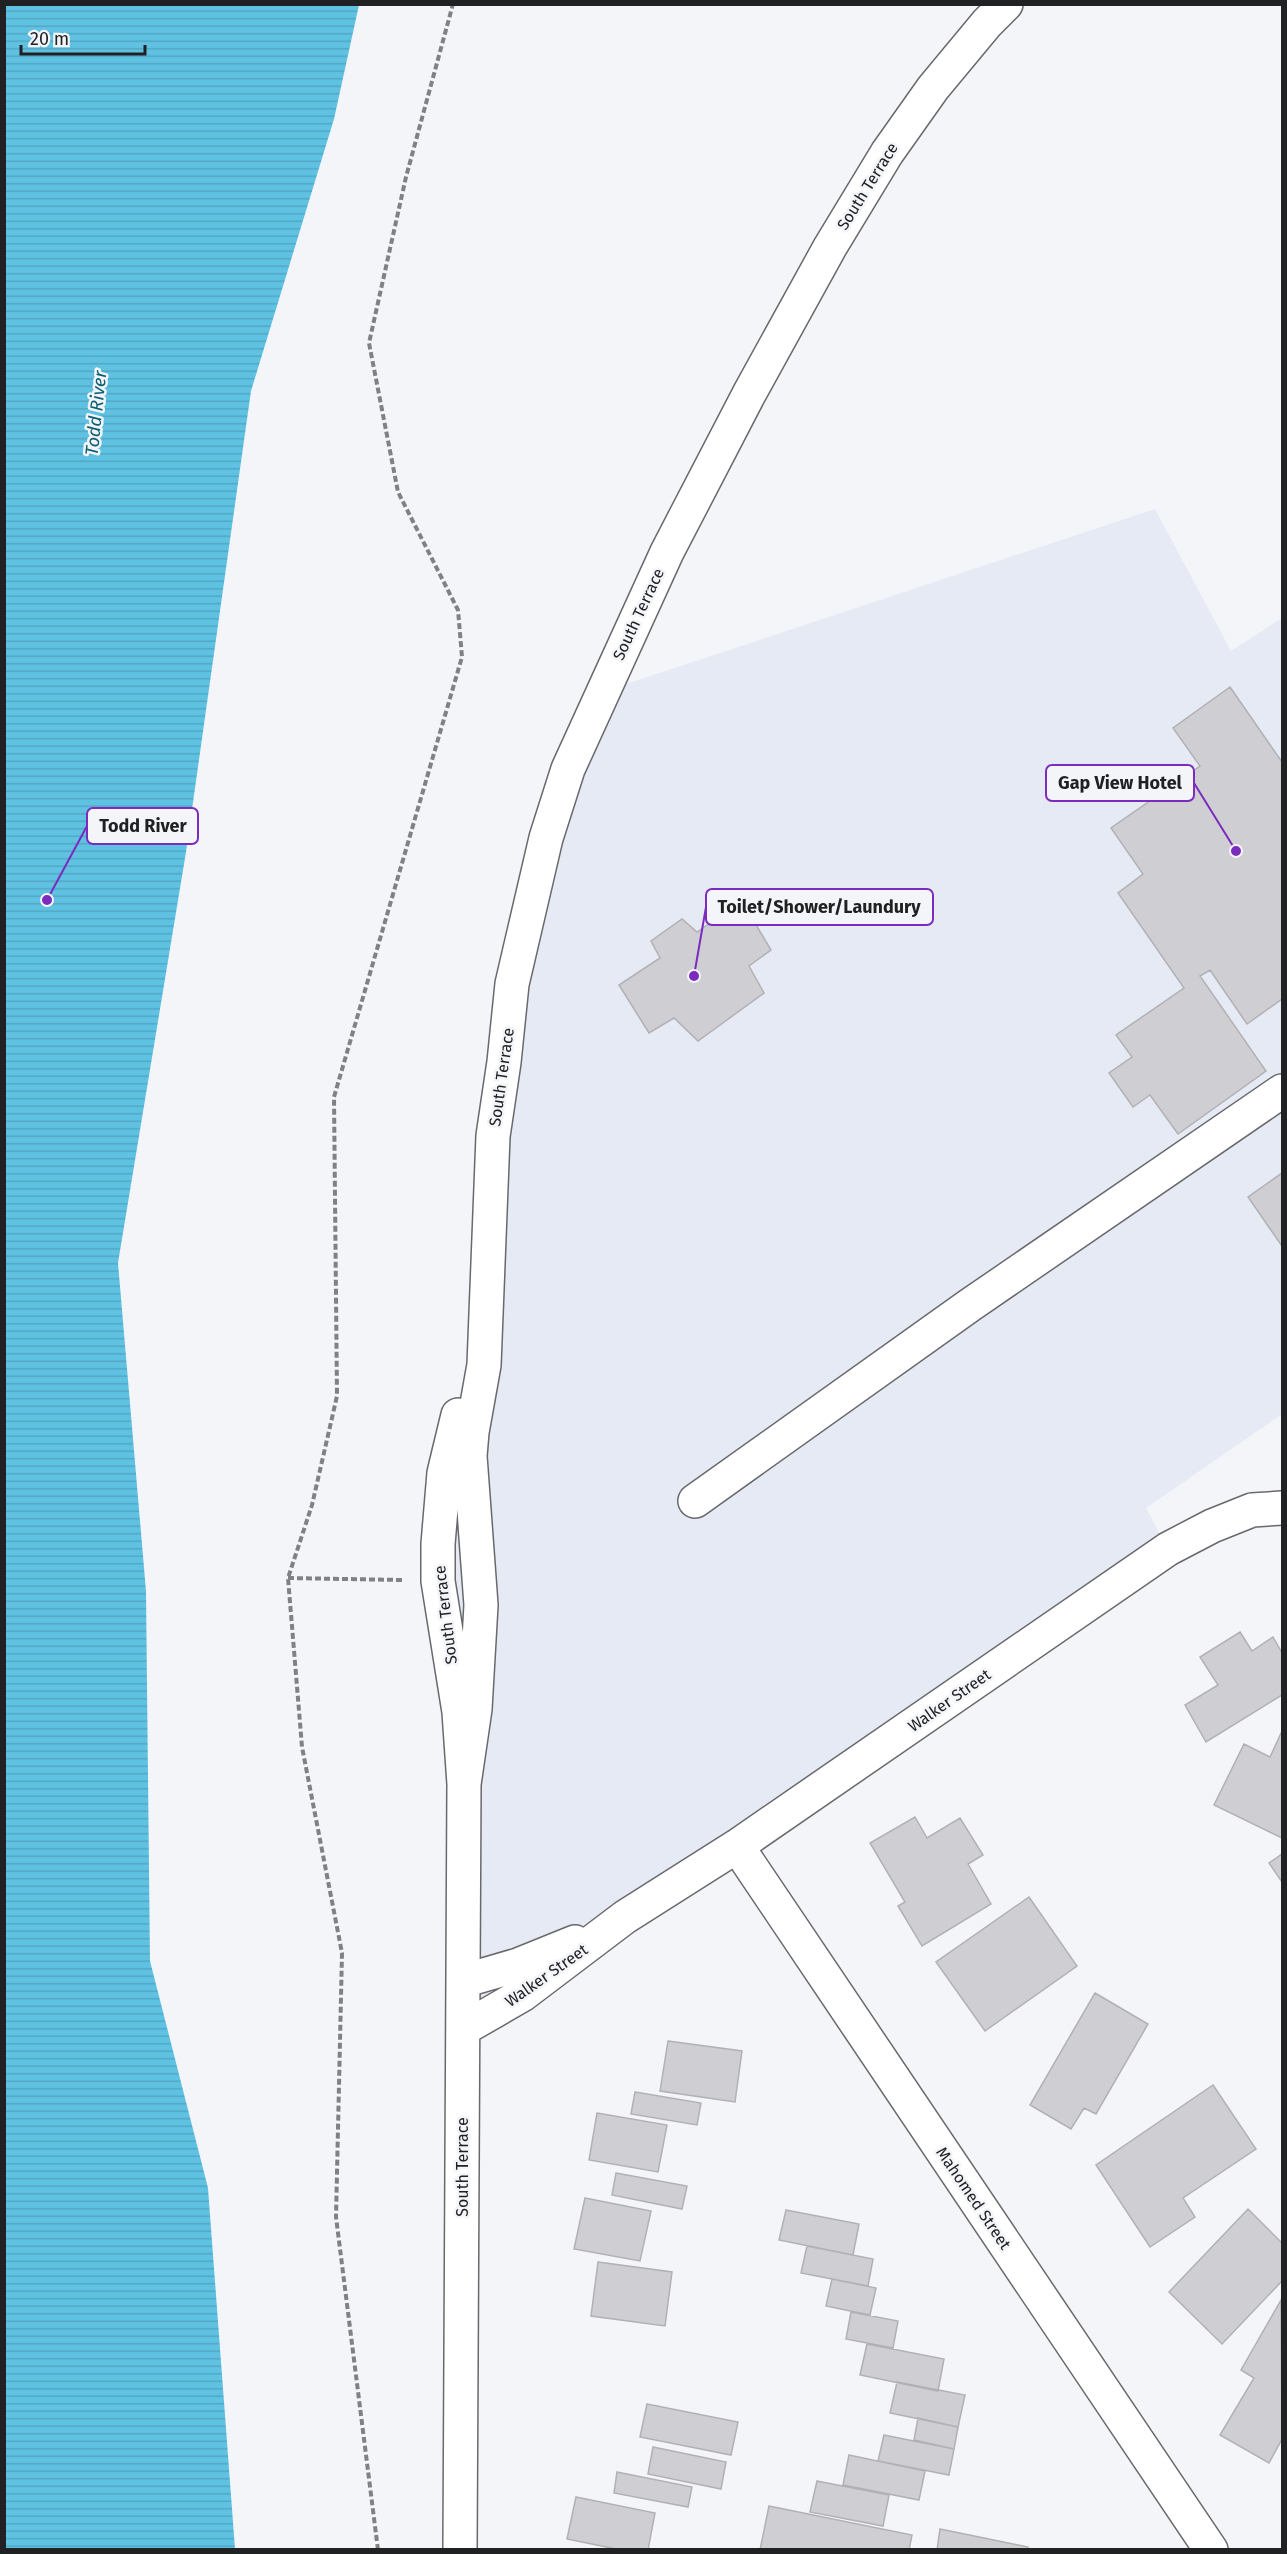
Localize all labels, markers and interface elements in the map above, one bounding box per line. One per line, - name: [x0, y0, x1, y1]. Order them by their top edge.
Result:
- scale bar: [21, 18, 146, 56]
- text: 20 m: [30, 28, 69, 50]
- street label: South Terrace: [833, 139, 902, 233]
- water label: Todd River: [81, 368, 112, 456]
- street label: South Terrace: [609, 565, 668, 663]
- callout: Gap View Hotel: [1046, 765, 1194, 801]
- text: Gap View Hotel: [1058, 772, 1183, 794]
- callout: Todd River: [87, 808, 198, 844]
- text: Todd River: [99, 815, 188, 837]
- callout: Toilet/Shower/Laundury: [706, 889, 933, 925]
- text: Toilet/Shower/Laundury: [717, 896, 921, 918]
- street label: South Terrace: [485, 1027, 518, 1128]
- street label: South Terrace: [430, 1564, 461, 1665]
- street label: Walker Street: [904, 1665, 994, 1736]
- street label: Walker Street: [501, 1940, 591, 2011]
- street label: South Terrace: [453, 2117, 472, 2217]
- street label: Mahomed Street: [932, 2143, 1015, 2253]

